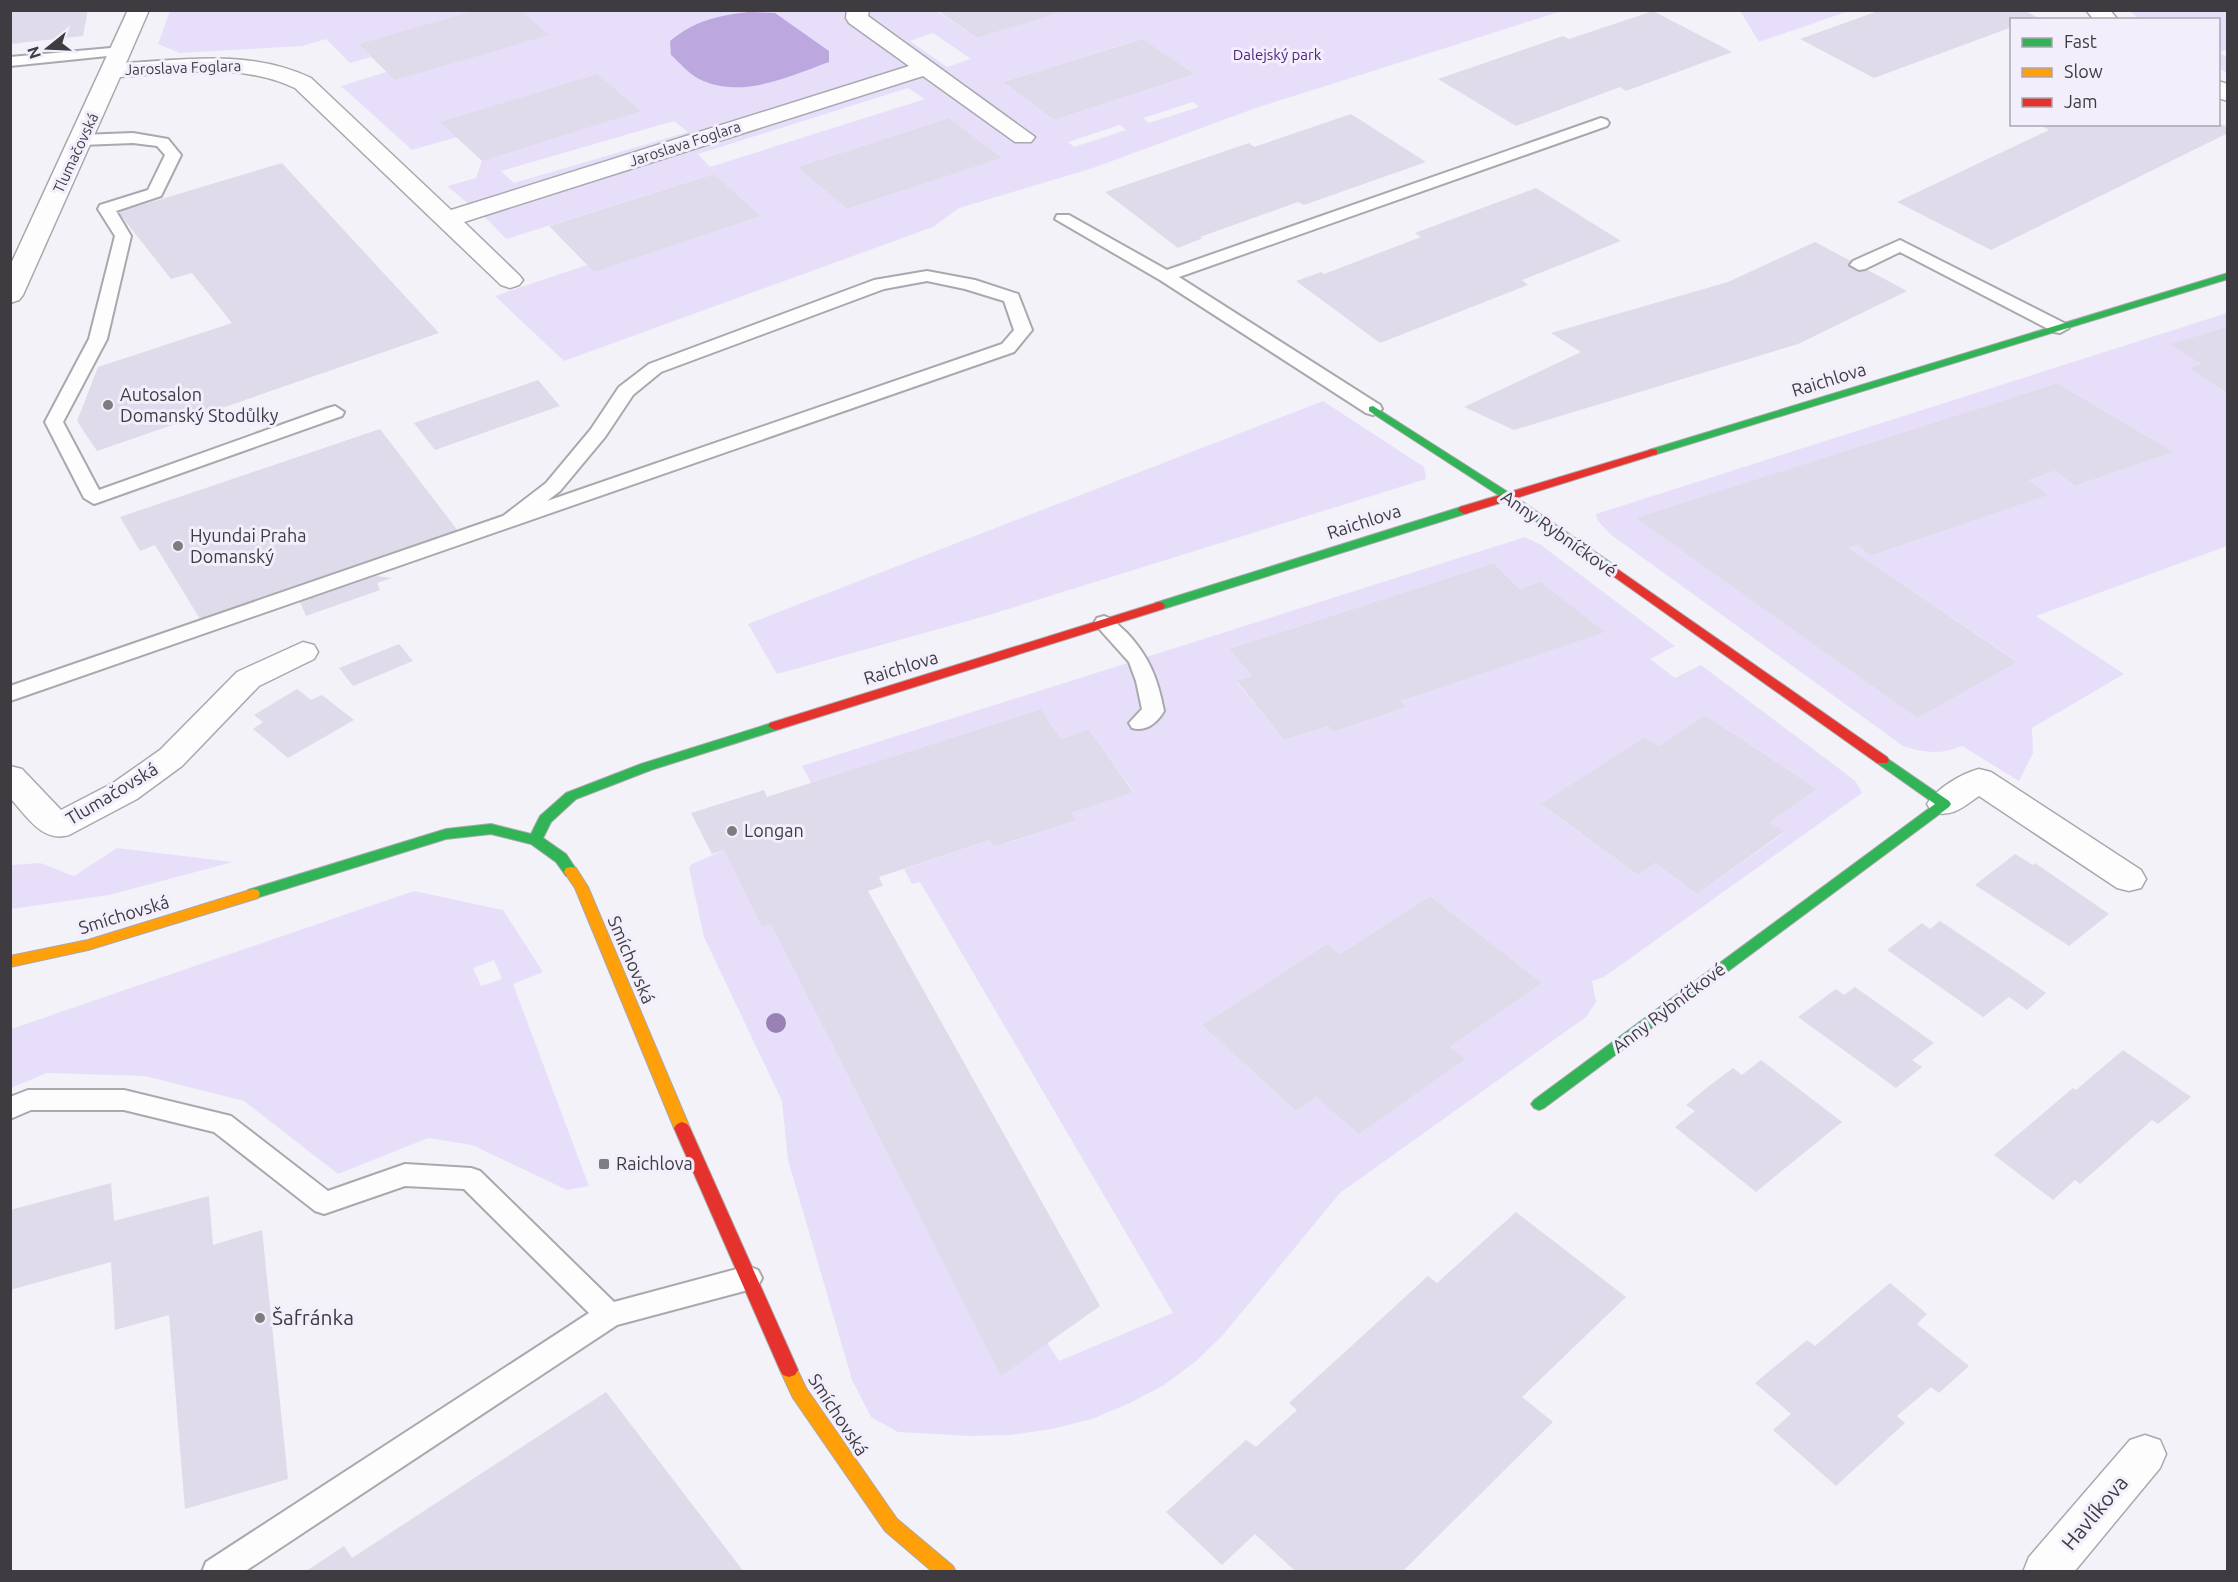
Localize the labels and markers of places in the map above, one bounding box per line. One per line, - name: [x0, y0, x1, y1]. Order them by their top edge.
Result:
- place label: Autosalon Domanský Stodůlky: [120, 384, 279, 425]
- marker: Autosalon Domanský Stodůlky: [101, 398, 115, 412]
- place label: Hyundai Praha Domanský: [190, 525, 306, 566]
- marker: Hyundai Praha Domanský: [171, 539, 185, 553]
- place label: Longan: [744, 820, 804, 840]
- marker: Longan: [725, 824, 739, 838]
- place label: Raichlova: [616, 1153, 693, 1173]
- marker: Raichlova: [597, 1157, 611, 1171]
- place label: Šafránka: [272, 1305, 354, 1329]
- marker: Šafránka: [253, 1311, 267, 1325]

